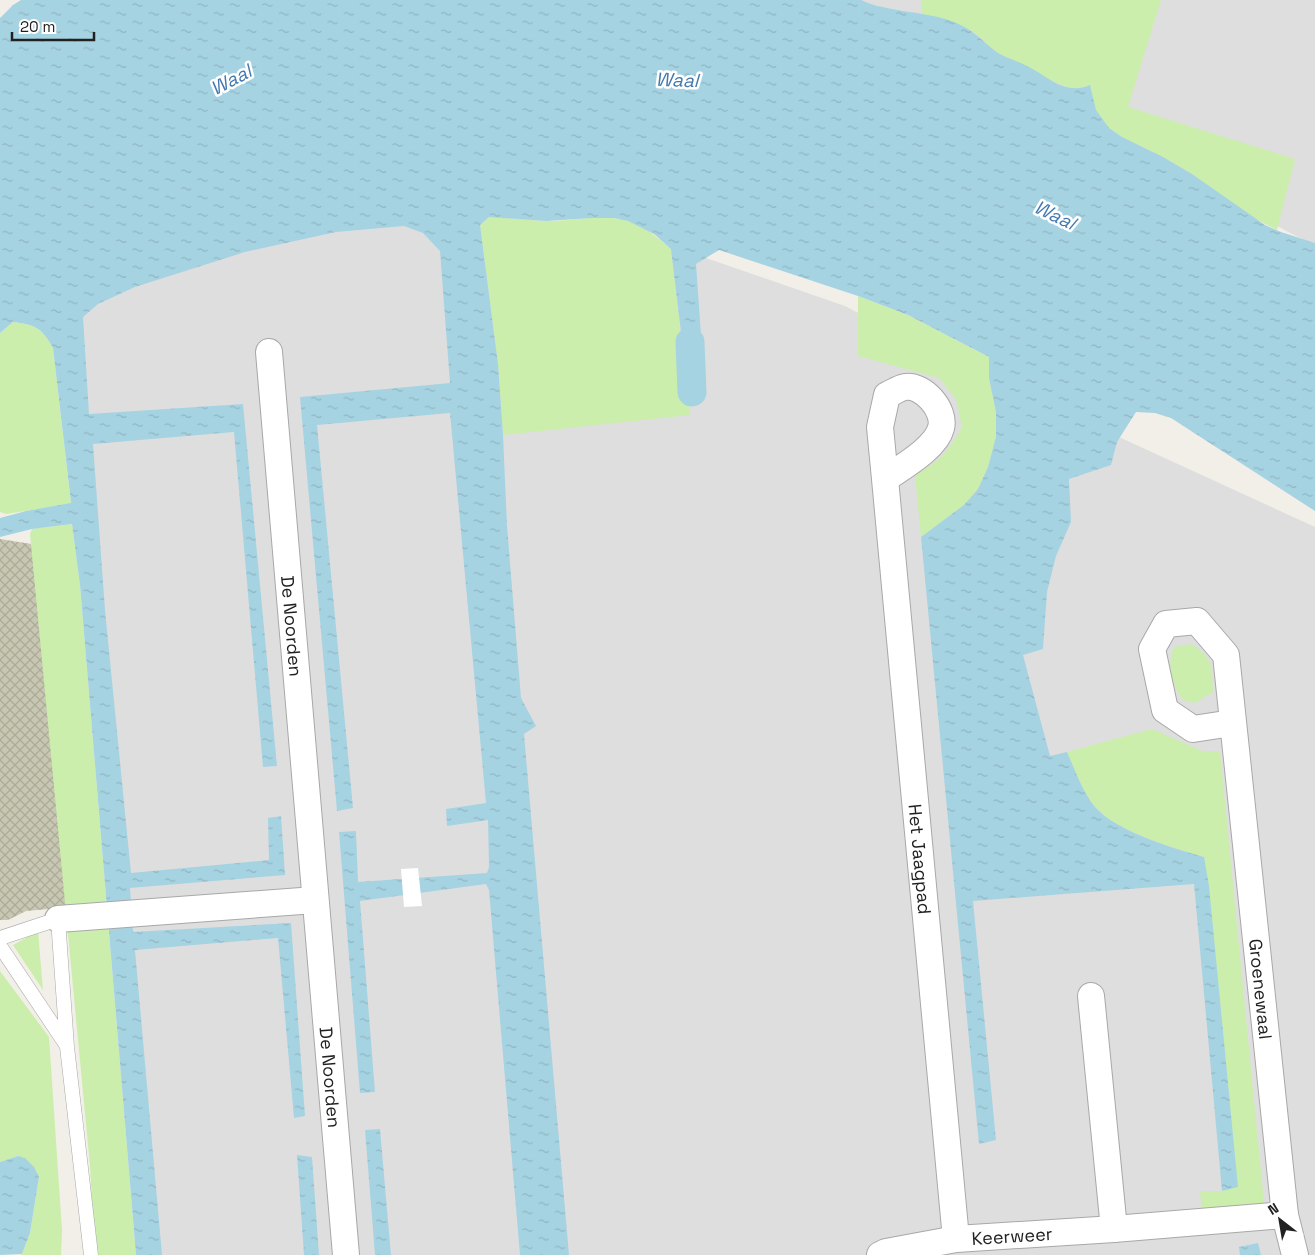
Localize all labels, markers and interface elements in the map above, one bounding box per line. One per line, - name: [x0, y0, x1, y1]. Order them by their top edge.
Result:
- scale bar: [12, 10, 95, 42]
- text: 20 m: [20, 17, 55, 36]
- water label: Waal: [206, 58, 258, 101]
- water label: Waal: [655, 67, 701, 93]
- water label: Waal: [1030, 194, 1082, 237]
- street label: De Noorden: [277, 575, 308, 677]
- street label: Het Jaagpad: [904, 803, 937, 915]
- street label: Groenewaal: [1244, 938, 1278, 1040]
- street label: De Noorden: [315, 1026, 347, 1129]
- north arrow: [1255, 1195, 1305, 1245]
- text: N: [1265, 1199, 1282, 1219]
- street label: Keerweer: [971, 1221, 1053, 1249]

